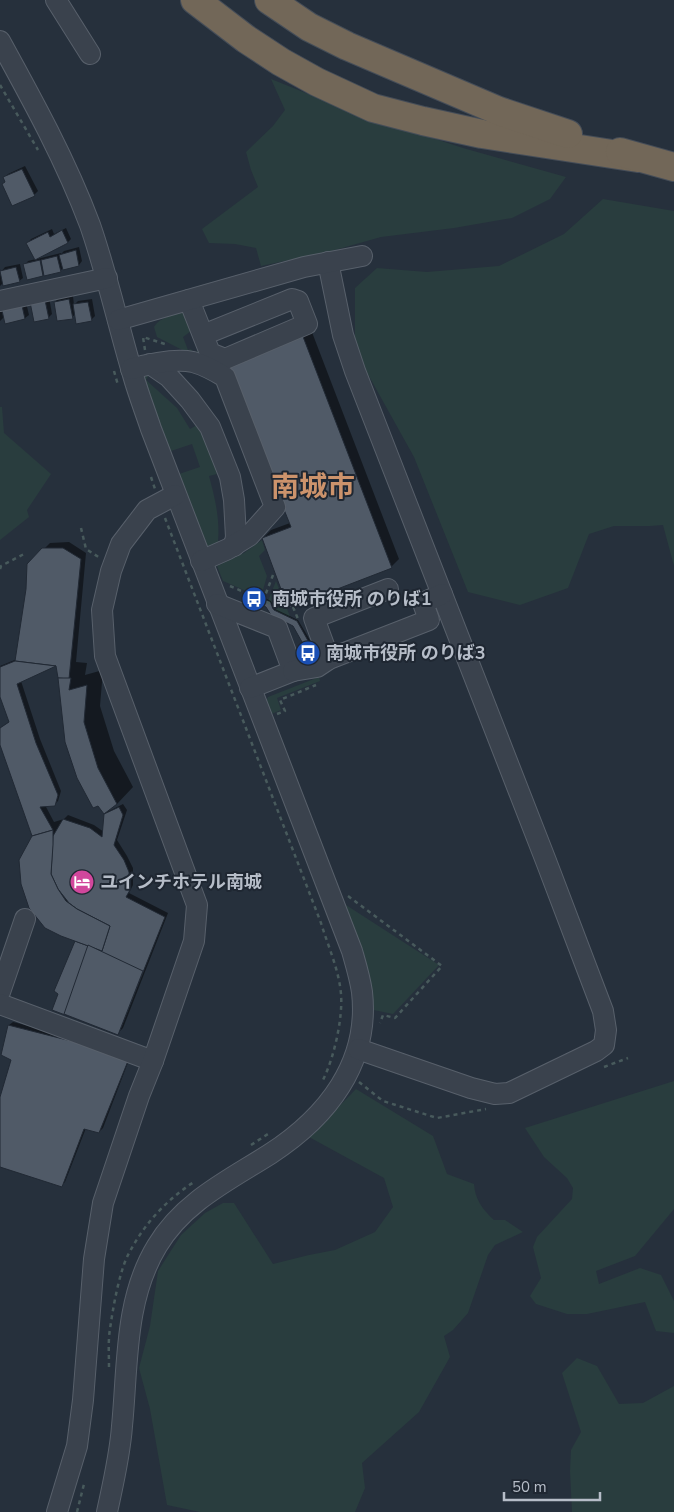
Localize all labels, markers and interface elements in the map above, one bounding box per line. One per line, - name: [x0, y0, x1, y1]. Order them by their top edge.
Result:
- district label: 南城市: [271, 468, 355, 506]
- bus stop icon: 南城市役所 のりば1: [241, 586, 267, 612]
- place label: 南城市役所 のりば1: [272, 587, 432, 611]
- bus stop icon: 南城市役所 のりば3: [295, 640, 321, 666]
- place label: 南城市役所 のりば3: [326, 641, 486, 665]
- hotel icon: ユインチホテル南城: [69, 869, 95, 895]
- place label: ユインチホテル南城: [100, 870, 262, 894]
- scale bar: [504, 1470, 600, 1502]
- text: 50 m: [512, 1477, 547, 1497]

